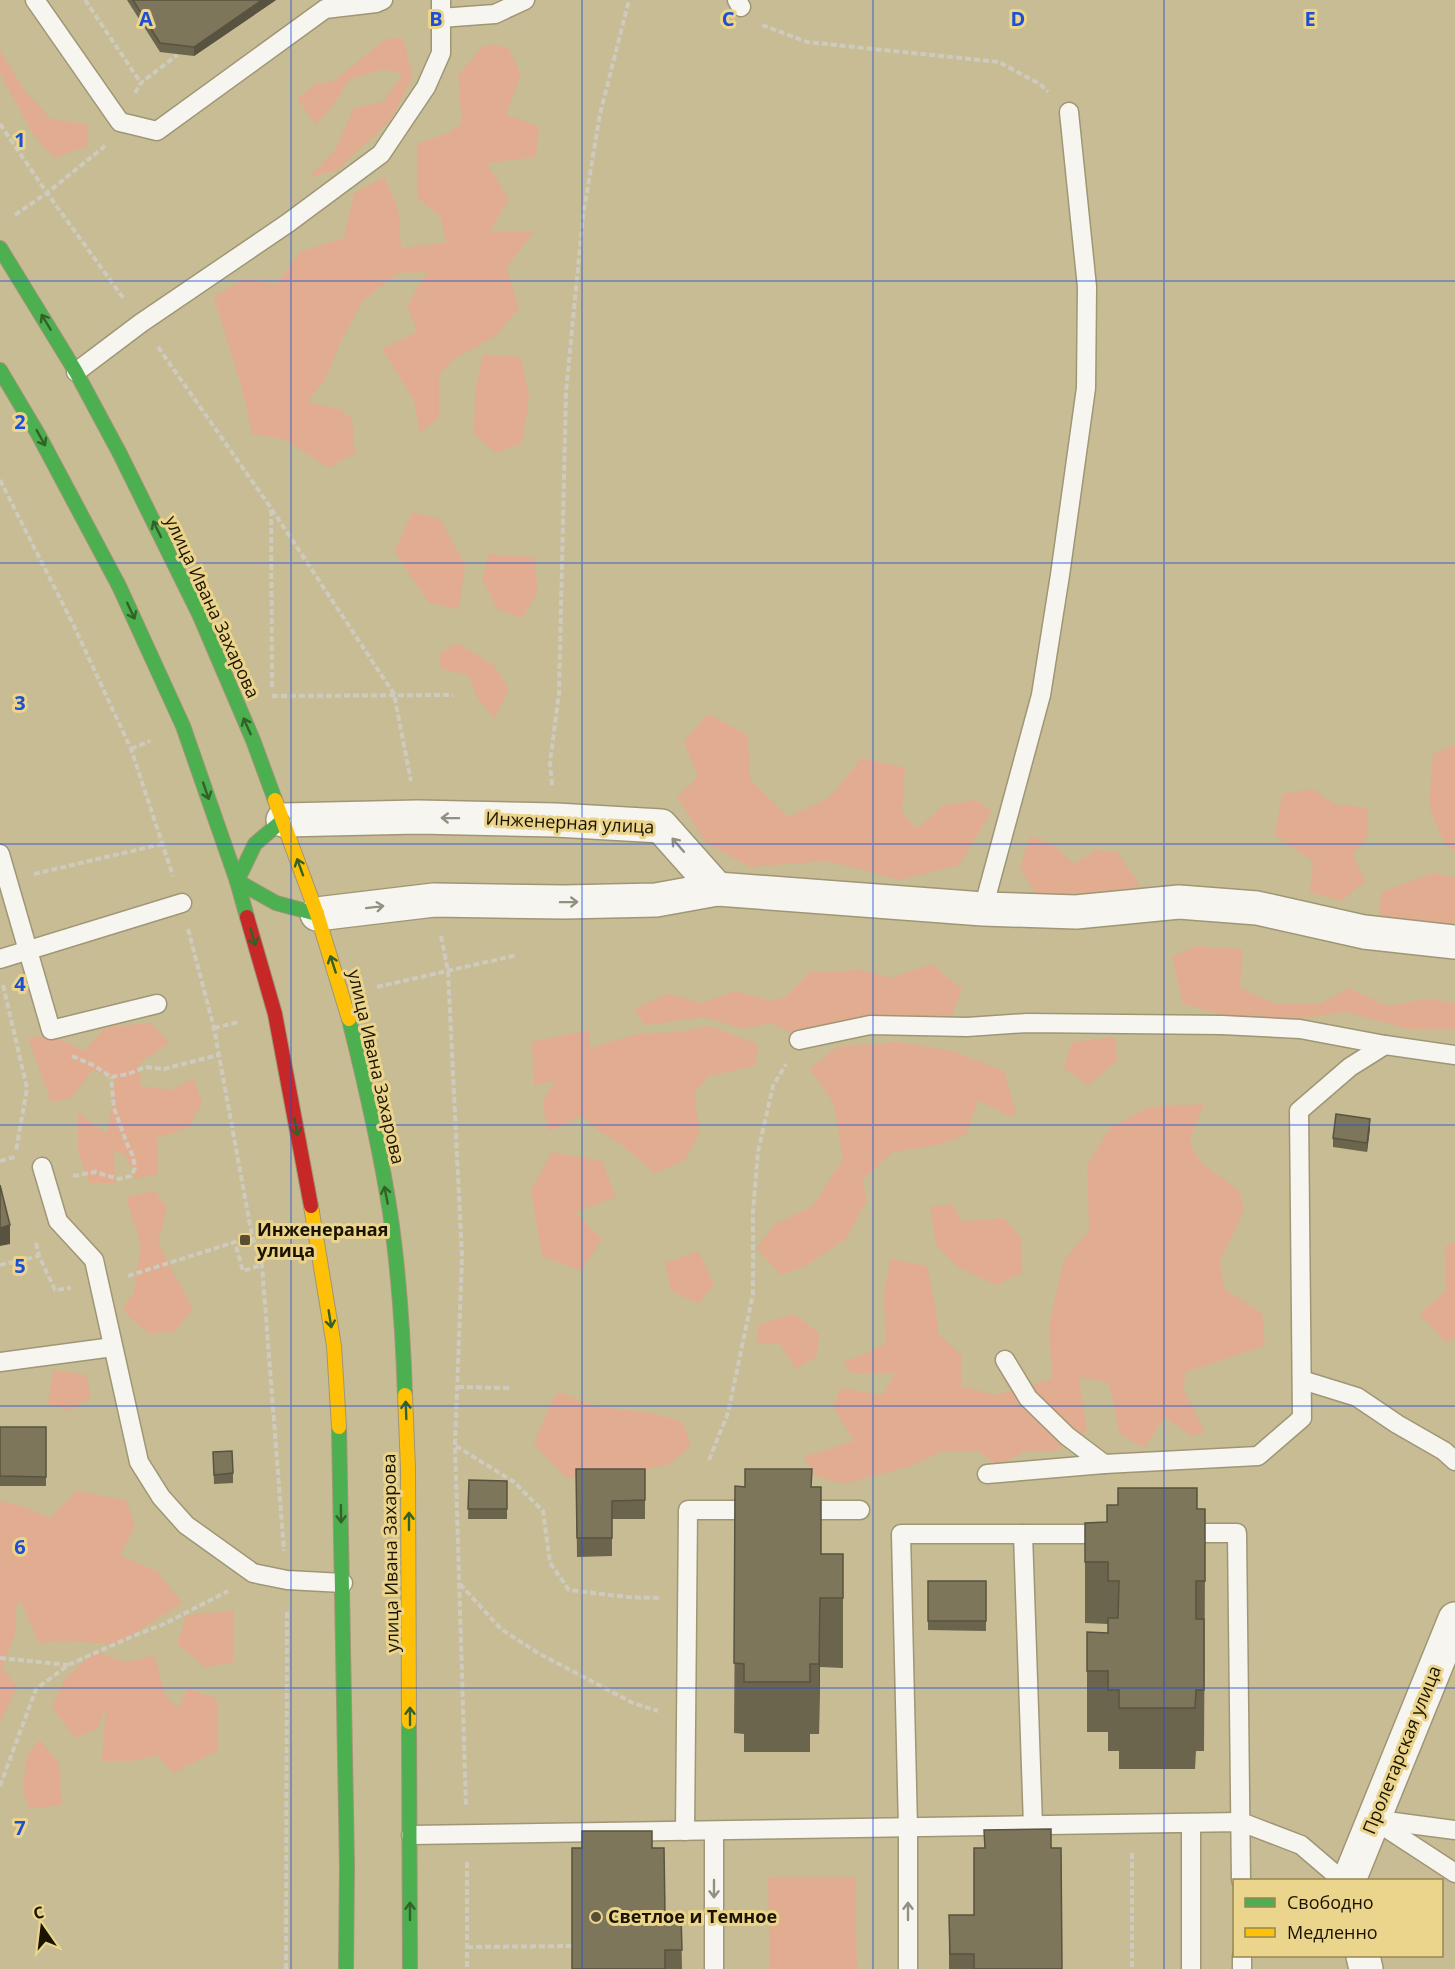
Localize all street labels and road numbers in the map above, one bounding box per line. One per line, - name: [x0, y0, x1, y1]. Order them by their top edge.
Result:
- street label: улица Ивана Захарова: [160, 511, 266, 702]
- street label: Инженерная улица: [485, 806, 655, 838]
- street label: улица Ивана Захарова: [343, 967, 411, 1166]
- street label: улица Ивана Захарова: [376, 1453, 404, 1653]
- street label: Пролетарская улица: [1356, 1662, 1446, 1837]

